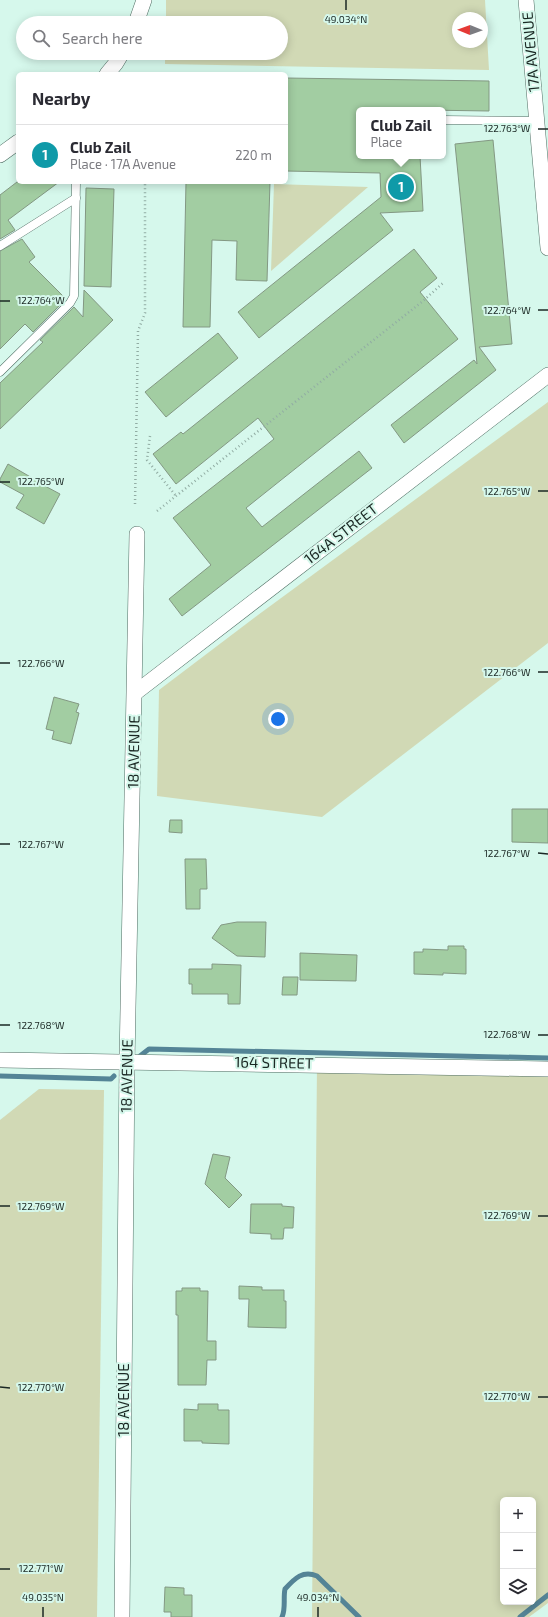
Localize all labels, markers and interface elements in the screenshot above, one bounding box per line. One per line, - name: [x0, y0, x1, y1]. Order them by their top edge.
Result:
- street label: 17A AVENUE: [518, 11, 542, 93]
- north arrow: [452, 12, 488, 48]
- text: 49.034°N: [325, 13, 367, 25]
- search box: [16, 16, 288, 60]
- icon: search: [30, 27, 52, 49]
- text: Search here: [62, 29, 143, 47]
- text: Nearby: [32, 88, 90, 108]
- popup: [356, 107, 446, 159]
- text: Club Zail: [370, 116, 432, 134]
- text: 122.763°W: [484, 122, 531, 134]
- text: Place: [370, 134, 402, 150]
- text: Club Zail: [70, 138, 131, 156]
- text: 1: [42, 147, 48, 163]
- text: 220 m: [235, 147, 272, 163]
- text: Place · 17A Avenue: [70, 156, 176, 172]
- pin: 1: [388, 172, 414, 202]
- text: 122.764°W: [17, 294, 65, 306]
- text: 122.764°W: [483, 304, 531, 316]
- text: 122.765°W: [18, 475, 65, 487]
- text: 122.765°W: [484, 485, 531, 497]
- street label: 164A STREET: [300, 499, 381, 567]
- text: 122.766°W: [18, 657, 65, 669]
- text: 122.766°W: [484, 666, 531, 678]
- your location: [268, 709, 288, 729]
- street label: 18 AVENUE: [123, 715, 143, 789]
- text: 122.767°W: [18, 838, 65, 850]
- text: 122.767°W: [484, 847, 531, 859]
- text: 122.768°W: [17, 1019, 65, 1031]
- text: 122.768°W: [483, 1028, 531, 1040]
- street label: 18 AVENUE: [116, 1039, 136, 1113]
- street label: 164 STREET: [234, 1052, 314, 1072]
- text: 122.769°W: [18, 1200, 65, 1212]
- text: 122.769°W: [484, 1209, 531, 1221]
- street label: 18 AVENUE: [114, 1363, 132, 1437]
- text: 122.770°W: [18, 1381, 65, 1393]
- text: 122.770°W: [484, 1390, 531, 1402]
- map controls: [500, 1497, 536, 1605]
- button: +: [500, 1497, 536, 1533]
- button: −: [500, 1533, 536, 1569]
- text: 122.771°W: [19, 1562, 64, 1574]
- button: layers: [500, 1569, 536, 1605]
- text: 49.035°N: [22, 1591, 64, 1603]
- text: 49.034°N: [297, 1591, 339, 1603]

